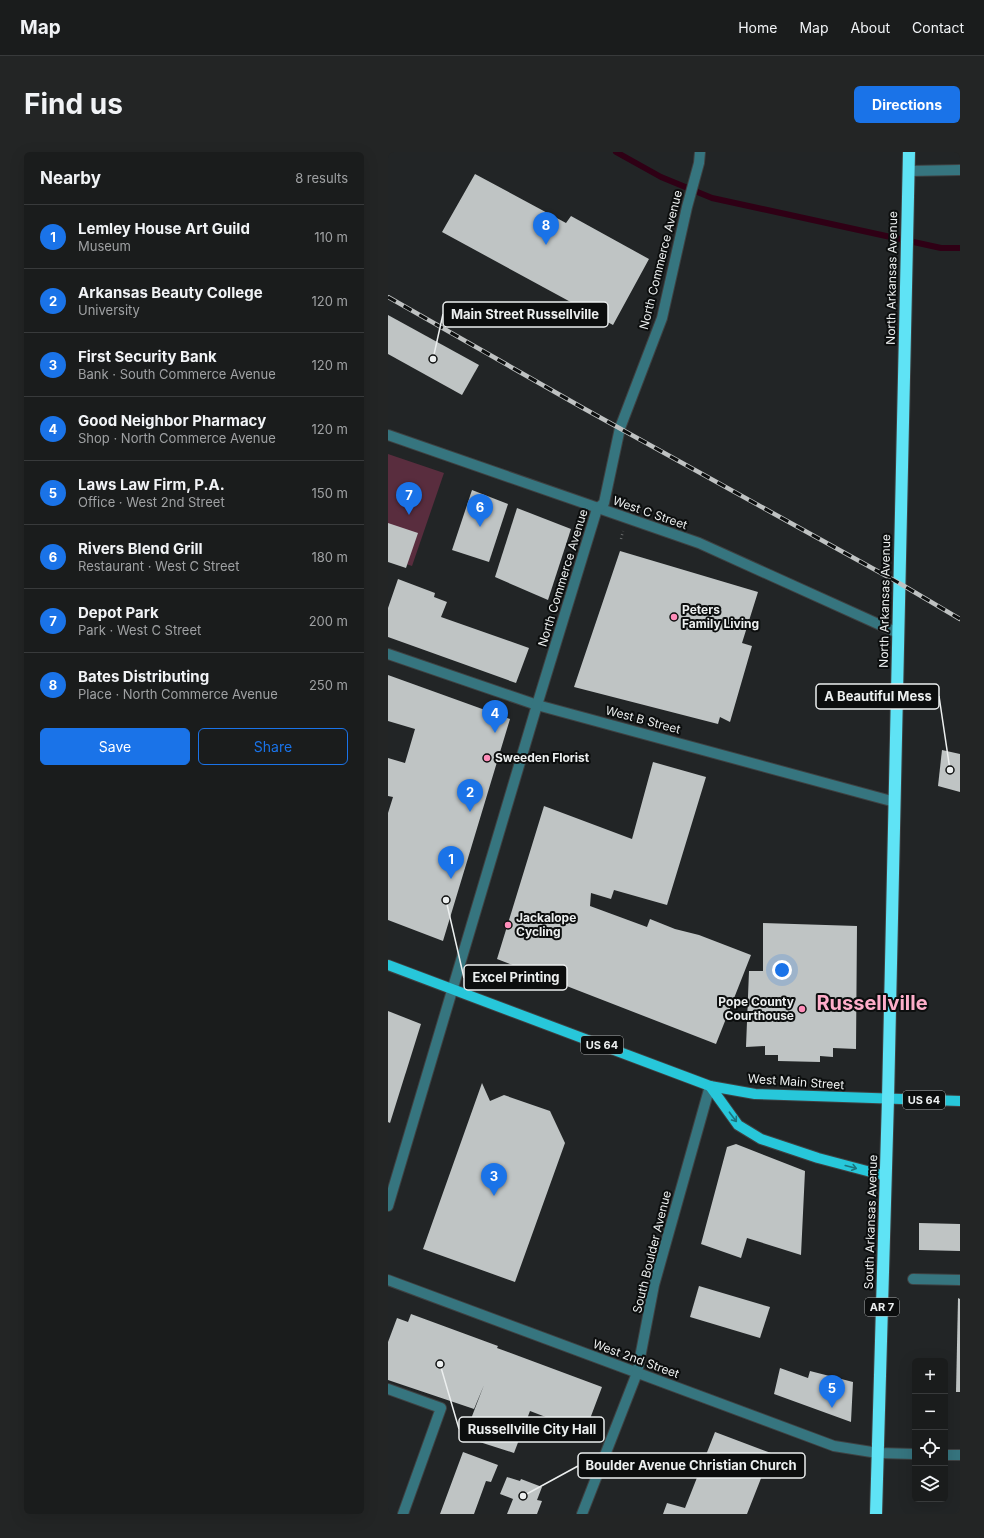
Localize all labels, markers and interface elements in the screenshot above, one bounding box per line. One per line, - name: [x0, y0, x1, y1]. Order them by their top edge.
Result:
- text: Map: [20, 16, 61, 39]
- text: Home: [738, 19, 777, 36]
- text: Map: [799, 19, 829, 36]
- text: About: [851, 19, 890, 36]
- text: Contact: [912, 19, 964, 36]
- button: Directions: [854, 86, 960, 123]
- text: Find us: [24, 87, 123, 121]
- text: Nearby: [40, 168, 101, 188]
- text: 8 results: [295, 170, 348, 186]
- street label: North Commerce Avenue: [636, 189, 685, 331]
- street label: North Arkansas Avenue: [883, 211, 900, 345]
- pin: 8: [533, 212, 559, 245]
- text: Lemley House Art Guild: [78, 219, 250, 238]
- text: 1: [50, 229, 56, 245]
- text: 110 m: [314, 229, 348, 245]
- text: Museum: [78, 238, 131, 254]
- text: Arkansas Beauty College: [78, 283, 263, 302]
- text: 2: [49, 293, 57, 309]
- text: 120 m: [312, 293, 348, 309]
- text: University: [78, 302, 140, 318]
- callout: Main Street Russellville: [443, 302, 608, 327]
- text: Main Street Russellville: [451, 306, 599, 322]
- text: First Security Bank: [78, 347, 217, 366]
- text: 3: [49, 357, 57, 373]
- text: 120 m: [312, 357, 348, 373]
- text: Bank · South Commerce Avenue: [78, 366, 276, 382]
- text: Good Neighbor Pharmacy: [78, 411, 266, 430]
- text: 4: [49, 421, 57, 437]
- text: 120 m: [312, 421, 348, 437]
- text: Shop · North Commerce Avenue: [78, 430, 276, 446]
- text: Laws Law Firm, P.A.: [78, 475, 225, 494]
- pin: 7: [396, 482, 422, 515]
- text: 5: [49, 485, 57, 501]
- text: 150 m: [312, 485, 348, 501]
- street label: West C Street: [611, 493, 689, 532]
- text: Office · West 2nd Street: [78, 494, 225, 510]
- pin: 6: [467, 494, 493, 527]
- street label: North Commerce Avenue: [534, 507, 591, 648]
- street label: North Arkansas Avenue: [876, 534, 893, 668]
- text: Rivers Blend Grill: [78, 539, 203, 558]
- text: 6: [49, 549, 57, 565]
- text: 180 m: [311, 549, 348, 565]
- text: Restaurant · West C Street: [78, 558, 239, 574]
- place label: Peters Family Living: [682, 602, 759, 631]
- text: Depot Park: [78, 603, 159, 622]
- marker: Peters Family Living: [669, 612, 679, 622]
- text: 7: [49, 613, 57, 629]
- text: 200 m: [309, 613, 348, 629]
- text: Park · West C Street: [78, 622, 201, 638]
- text: Bates Distributing: [78, 667, 209, 686]
- text: 8: [49, 677, 57, 693]
- text: 250 m: [309, 677, 348, 693]
- callout: A Beautiful Mess: [816, 684, 939, 709]
- text: Place · North Commerce Avenue: [78, 686, 278, 702]
- text: A Beautiful Mess: [824, 688, 932, 704]
- pin: 4: [482, 700, 508, 733]
- street label: West B Street: [604, 702, 682, 737]
- button: Save: [40, 728, 190, 765]
- button: Share: [198, 728, 348, 765]
- place label: Sweeden Florist: [495, 750, 590, 765]
- marker: Sweeden Florist: [482, 753, 492, 763]
- pin: 2: [457, 779, 483, 812]
- pin: 1: [438, 846, 464, 879]
- place label: Jackalope Cycling: [516, 910, 576, 939]
- marker: Jackalope Cycling: [503, 920, 513, 930]
- your location: [772, 960, 792, 980]
- callout: Excel Printing: [464, 965, 567, 990]
- text: Excel Printing: [472, 969, 560, 985]
- district label: Russellville: [816, 991, 928, 1015]
- place label: Pope County Courthouse: [718, 994, 795, 1023]
- marker: Pope County Courthouse: [797, 1004, 807, 1014]
- road number: US 64: [581, 1036, 623, 1054]
- street label: West Main Street: [747, 1071, 845, 1092]
- road number: US 64: [903, 1091, 945, 1109]
- one-way arrow: [729, 1112, 737, 1123]
- street label: South Arkansas Avenue: [861, 1154, 880, 1290]
- pin: 3: [481, 1163, 507, 1196]
- one-way arrow: [844, 1163, 857, 1171]
- street label: South Boulder Avenue: [629, 1189, 674, 1315]
- road number: AR 7: [865, 1298, 899, 1316]
- street label: West 2nd Street: [591, 1336, 681, 1381]
- map controls: [912, 1358, 948, 1502]
- button: +: [912, 1358, 948, 1394]
- pin: 5: [819, 1375, 845, 1408]
- button: −: [912, 1394, 948, 1430]
- callout: Russellville City Hall: [459, 1417, 604, 1442]
- text: Russellville City Hall: [468, 1421, 596, 1437]
- button: locate: [912, 1430, 948, 1466]
- callout: Boulder Avenue Christian Church: [578, 1453, 805, 1478]
- text: Boulder Avenue Christian Church: [585, 1457, 797, 1473]
- button: layers: [912, 1466, 948, 1502]

